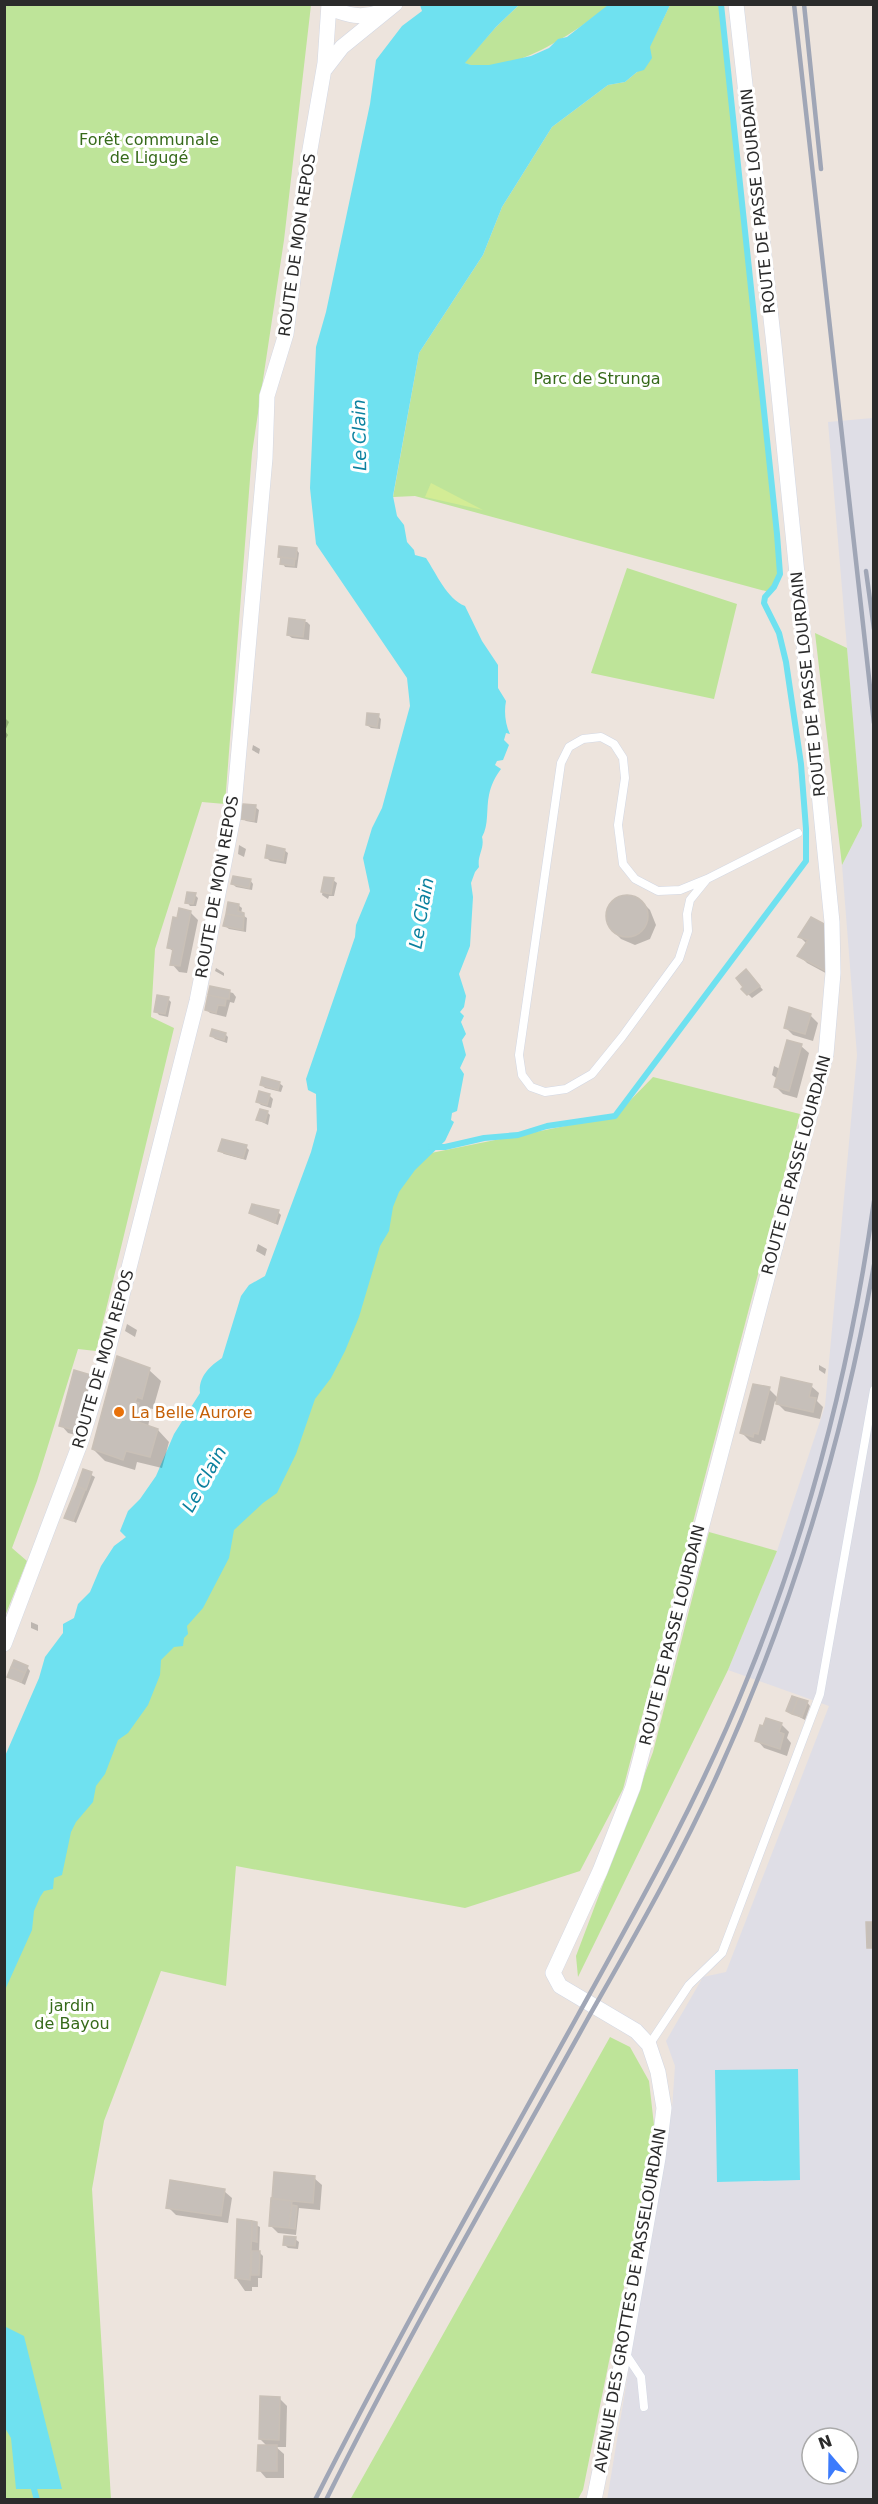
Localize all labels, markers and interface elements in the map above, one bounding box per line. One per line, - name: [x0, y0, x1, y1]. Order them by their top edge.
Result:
- street label: ROUTE DE PASSE LOURDAIN: [737, 87, 779, 315]
- park label: Forêt communale de Ligugé: [79, 130, 219, 167]
- street label: ROUTE DE MON REPOS: [275, 152, 319, 338]
- park label: Parc de Strunga: [533, 369, 661, 388]
- water label: Le Clain: [348, 399, 370, 471]
- street label: ROUTE DE PASSE LOURDAIN: [787, 570, 829, 798]
- street label: ROUTE DE MON REPOS: [192, 794, 242, 980]
- water label: Le Clain: [404, 876, 438, 950]
- street label: ROUTE DE PASSE LOURDAIN: [758, 1053, 834, 1277]
- street label: ROUTE DE MON REPOS: [68, 1267, 138, 1451]
- place label: La Belle Aurore: [131, 1403, 253, 1422]
- marker: La Belle Aurore: [112, 1405, 126, 1419]
- water label: Le Clain: [177, 1442, 231, 1516]
- street label: ROUTE DE PASSE LOURDAIN: [635, 1523, 709, 1747]
- park label: jardin de Bayou: [34, 1996, 110, 2033]
- street label: AVENUE DES GROTTES DE PASSELOURDAIN: [590, 2126, 670, 2474]
- north arrow: [800, 2426, 860, 2486]
- text: N: [815, 2431, 835, 2454]

